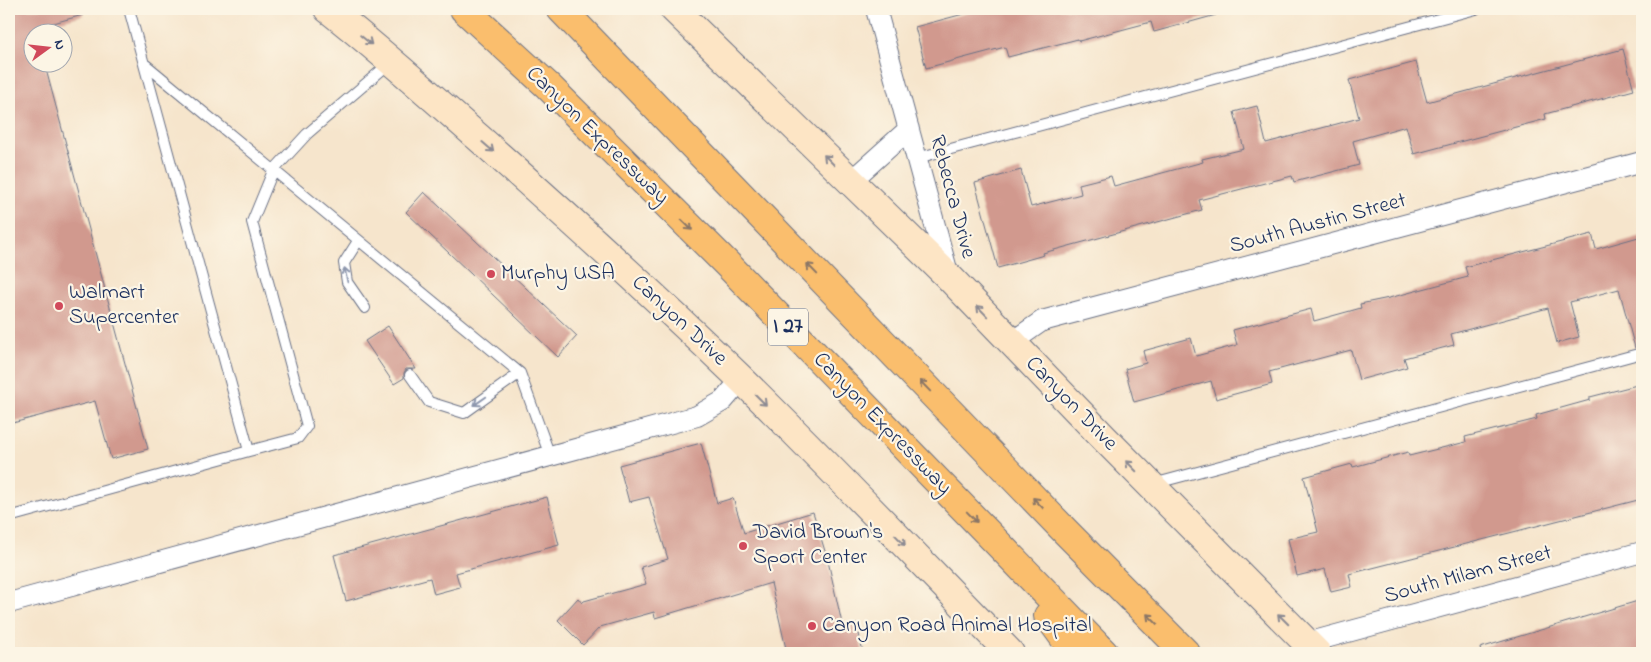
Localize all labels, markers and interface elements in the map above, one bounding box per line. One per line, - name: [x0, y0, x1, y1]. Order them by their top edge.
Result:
- north arrow: [22, 22, 72, 72]
- one-way arrow: [359, 34, 372, 45]
- text: N: [48, 38, 70, 52]
- street label: Canyon Expressway: [517, 59, 676, 214]
- street label: Rebecca Drive: [920, 132, 984, 262]
- one-way arrow: [482, 141, 495, 152]
- one-way arrow: [823, 154, 835, 166]
- street label: South Austin Street: [1226, 185, 1411, 263]
- one-way arrow: [681, 219, 694, 231]
- place label: Murphy USA: [501, 258, 615, 291]
- one-way arrow: [806, 263, 818, 275]
- one-way arrow: [341, 267, 351, 283]
- marker: Murphy USA: [485, 268, 497, 280]
- street label: Canyon Drive: [623, 268, 734, 375]
- place label: Walmart Supercenter: [69, 277, 179, 334]
- marker: Walmart Supercenter: [53, 300, 65, 312]
- one-way arrow: [976, 305, 988, 317]
- road number: I 27: [768, 308, 808, 346]
- street label: Canyon Expressway: [804, 345, 959, 504]
- street label: Canyon Drive: [1017, 349, 1125, 460]
- one-way arrow: [919, 380, 931, 392]
- one-way arrow: [755, 394, 767, 406]
- one-way arrow: [474, 396, 488, 407]
- one-way arrow: [1125, 460, 1138, 472]
- one-way arrow: [1032, 496, 1044, 509]
- one-way arrow: [966, 511, 978, 523]
- place label: David Brown's Sport Center: [752, 517, 883, 574]
- one-way arrow: [894, 534, 906, 546]
- street label: South Milam Street: [1381, 537, 1556, 613]
- marker: David Brown's Sport Center: [737, 540, 749, 552]
- place label: Canyon Road Animal Hospital: [822, 610, 1092, 643]
- one-way arrow: [1146, 612, 1158, 625]
- one-way arrow: [1277, 613, 1289, 625]
- marker: Canyon Road Animal Hospital: [806, 620, 818, 632]

